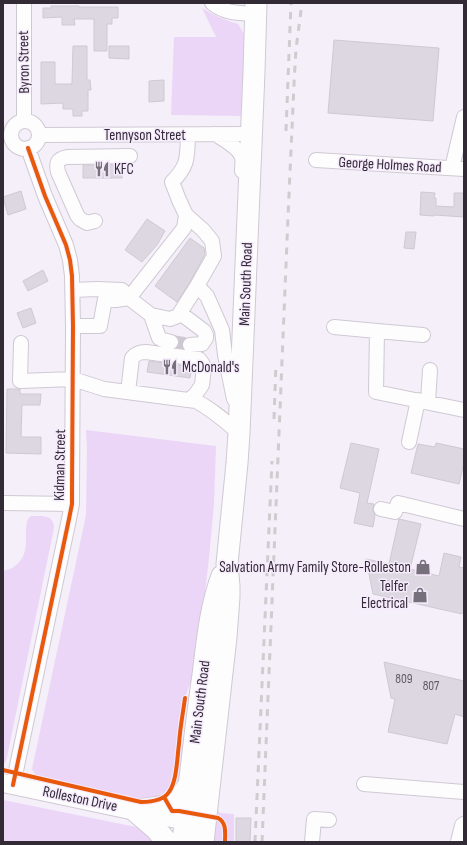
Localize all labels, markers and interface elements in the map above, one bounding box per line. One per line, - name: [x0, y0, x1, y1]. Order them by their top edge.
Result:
- street label: Byron Street: [14, 30, 34, 94]
- street label: Tennyson Street: [104, 126, 186, 145]
- street label: George Holmes Road: [338, 153, 442, 177]
- restaurant icon: KFC: [93, 160, 111, 178]
- place label: KFC: [114, 160, 134, 179]
- street label: Main South Road: [235, 242, 257, 326]
- restaurant icon: McDonald's: [161, 358, 179, 376]
- place label: McDonald's: [182, 358, 240, 377]
- street label: Kidman Street: [50, 429, 70, 501]
- place label: Salvation Army Family Store-Rolleston: [219, 558, 411, 577]
- shop icon: Salvation Army Family Store-Rolleston: [414, 558, 432, 576]
- place label: Telfer Electrical: [361, 577, 409, 613]
- shop icon: Telfer Electrical: [411, 586, 429, 604]
- street label: Main South Road: [185, 659, 215, 745]
- house number: 809: [395, 671, 413, 687]
- house number: 807: [423, 678, 440, 694]
- street label: Rolleston Drive: [41, 782, 119, 816]

